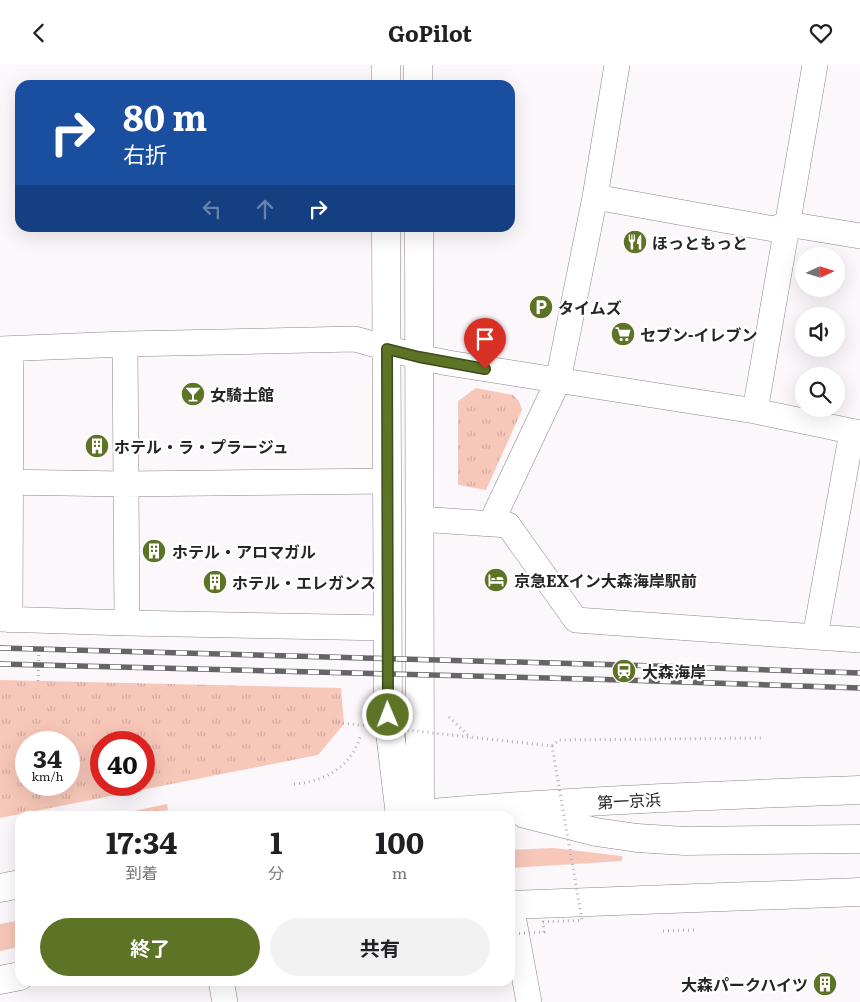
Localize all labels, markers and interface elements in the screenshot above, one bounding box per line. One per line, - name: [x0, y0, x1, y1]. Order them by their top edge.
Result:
- text: GoPilot: [388, 16, 472, 49]
- icon: back: [25, 19, 53, 47]
- icon: heart: [807, 19, 835, 47]
- text: 80 m: [123, 90, 207, 142]
- icon: right: [40, 100, 105, 165]
- text: 右折: [123, 137, 167, 170]
- icon: left: [198, 195, 226, 223]
- icon: ahead: [251, 195, 279, 223]
- icon: right: [304, 195, 332, 223]
- restaurant icon: ほっともっと: [622, 229, 648, 255]
- place label: ほっともっと: [652, 230, 748, 254]
- north arrow: [795, 247, 845, 297]
- map controls: [795, 247, 845, 417]
- parking icon: タイムズ: [528, 294, 554, 320]
- place label: タイムズ: [558, 295, 622, 319]
- button: sound: [795, 307, 845, 357]
- pin: [464, 318, 506, 369]
- supermarket icon: セブン-イレブン: [610, 321, 636, 347]
- place label: セブン-イレブン: [640, 322, 757, 346]
- icon: arrive: [471, 325, 499, 353]
- button: search: [795, 367, 845, 417]
- bar icon: 女騎士館: [180, 381, 206, 407]
- place label: 女騎士館: [210, 382, 274, 406]
- building icon: ホテル・ラ・プラージュ: [84, 433, 110, 459]
- place label: ホテル・ラ・プラージュ: [114, 434, 289, 458]
- building icon: ホテル・アロマガル: [141, 538, 167, 564]
- place label: ホテル・アロマガル: [172, 539, 316, 563]
- hotel icon: 京急EXイン大森海岸駅前: [483, 567, 509, 593]
- place label: 京急EXイン大森海岸駅前: [514, 568, 697, 592]
- building icon: ホテル・エレガンス: [202, 569, 228, 595]
- place label: ホテル・エレガンス: [232, 570, 376, 594]
- station icon: 大森海岸: [611, 658, 637, 684]
- place label: 大森海岸: [642, 659, 706, 683]
- position arrow: [361, 688, 413, 740]
- speed limit sign: 40: [90, 731, 155, 796]
- text: 34: [33, 739, 62, 776]
- text: km/h: [32, 767, 63, 785]
- street label: 第一京浜: [596, 786, 662, 814]
- text: 17:34: [106, 819, 177, 863]
- text: 1: [270, 819, 282, 863]
- text: 100: [375, 819, 424, 863]
- text: 到着: [126, 860, 158, 884]
- text: 分: [268, 860, 284, 884]
- text: m: [392, 860, 407, 884]
- button: 終了: [40, 918, 260, 976]
- button: 共有: [270, 918, 490, 976]
- building icon: 大森パークハイツ: [812, 971, 838, 997]
- place label: 大森パークハイツ: [681, 972, 808, 996]

